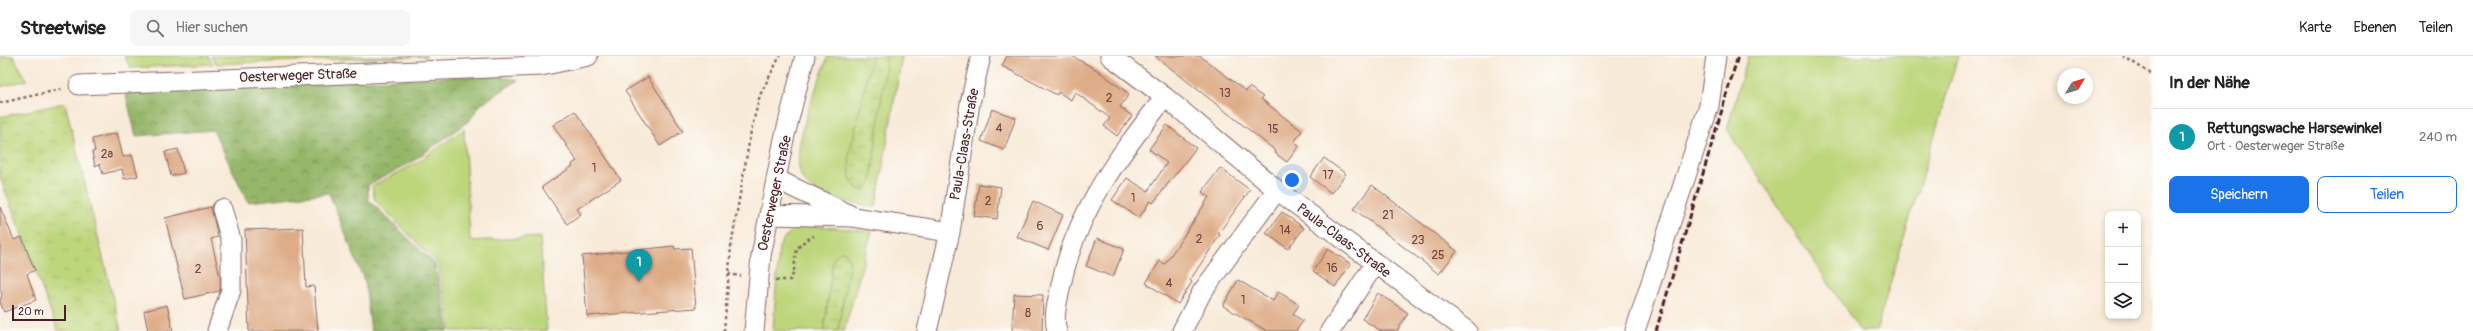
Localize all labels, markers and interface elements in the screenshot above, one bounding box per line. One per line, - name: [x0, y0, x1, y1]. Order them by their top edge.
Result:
- search box: [130, 10, 410, 46]
- text: Streetwise: [20, 16, 106, 40]
- icon: search: [144, 17, 166, 39]
- text: Hier suchen: [176, 18, 248, 37]
- text: Karte: [2299, 19, 2332, 36]
- text: Ebenen: [2354, 19, 2397, 36]
- text: Teilen: [2419, 19, 2453, 36]
- street label: Oesterweger Straße: [239, 65, 357, 86]
- north arrow: [2057, 68, 2093, 104]
- text: In der Nähe: [2169, 72, 2250, 93]
- house number: 13: [1219, 86, 1231, 101]
- street label: Paula-Claas-Straße: [946, 87, 983, 201]
- house number: 2: [1106, 91, 1113, 106]
- text: Rettungswache Harsewinkel: [2207, 119, 2382, 138]
- house number: 4: [996, 121, 1003, 136]
- house number: 15: [1267, 122, 1279, 137]
- text: 1: [2179, 129, 2185, 145]
- text: 240 m: [2419, 129, 2457, 145]
- street label: Oesterweger Straße: [754, 134, 795, 252]
- text: Ort · Oesterweger Straße: [2207, 138, 2344, 154]
- house number: 2a: [101, 147, 114, 162]
- house number: 1: [592, 161, 596, 176]
- house number: 17: [1322, 168, 1334, 183]
- your location: [1282, 170, 1302, 190]
- button: Speichern: [2169, 176, 2309, 213]
- button: Teilen: [2317, 176, 2457, 213]
- house number: 1: [1131, 191, 1135, 206]
- house number: 2: [985, 194, 992, 209]
- street label: Paula-Claas-Straße: [1293, 200, 1394, 281]
- house number: 21: [1382, 208, 1394, 223]
- map controls: [2105, 211, 2141, 319]
- button: +: [2105, 211, 2141, 247]
- house number: 6: [1037, 219, 1044, 234]
- house number: 14: [1279, 223, 1291, 238]
- house number: 2: [1196, 232, 1203, 247]
- house number: 23: [1411, 233, 1425, 248]
- button: −: [2105, 247, 2141, 283]
- house number: 25: [1431, 248, 1445, 263]
- pin: 1: [626, 249, 652, 282]
- house number: 16: [1326, 261, 1338, 276]
- house number: 2: [195, 262, 202, 277]
- house number: 4: [1166, 276, 1173, 291]
- button: layers: [2105, 283, 2141, 319]
- house number: 1: [1241, 293, 1245, 308]
- scale bar: [12, 303, 66, 322]
- text: 20 m: [18, 305, 44, 318]
- house number: 8: [1025, 306, 1031, 321]

